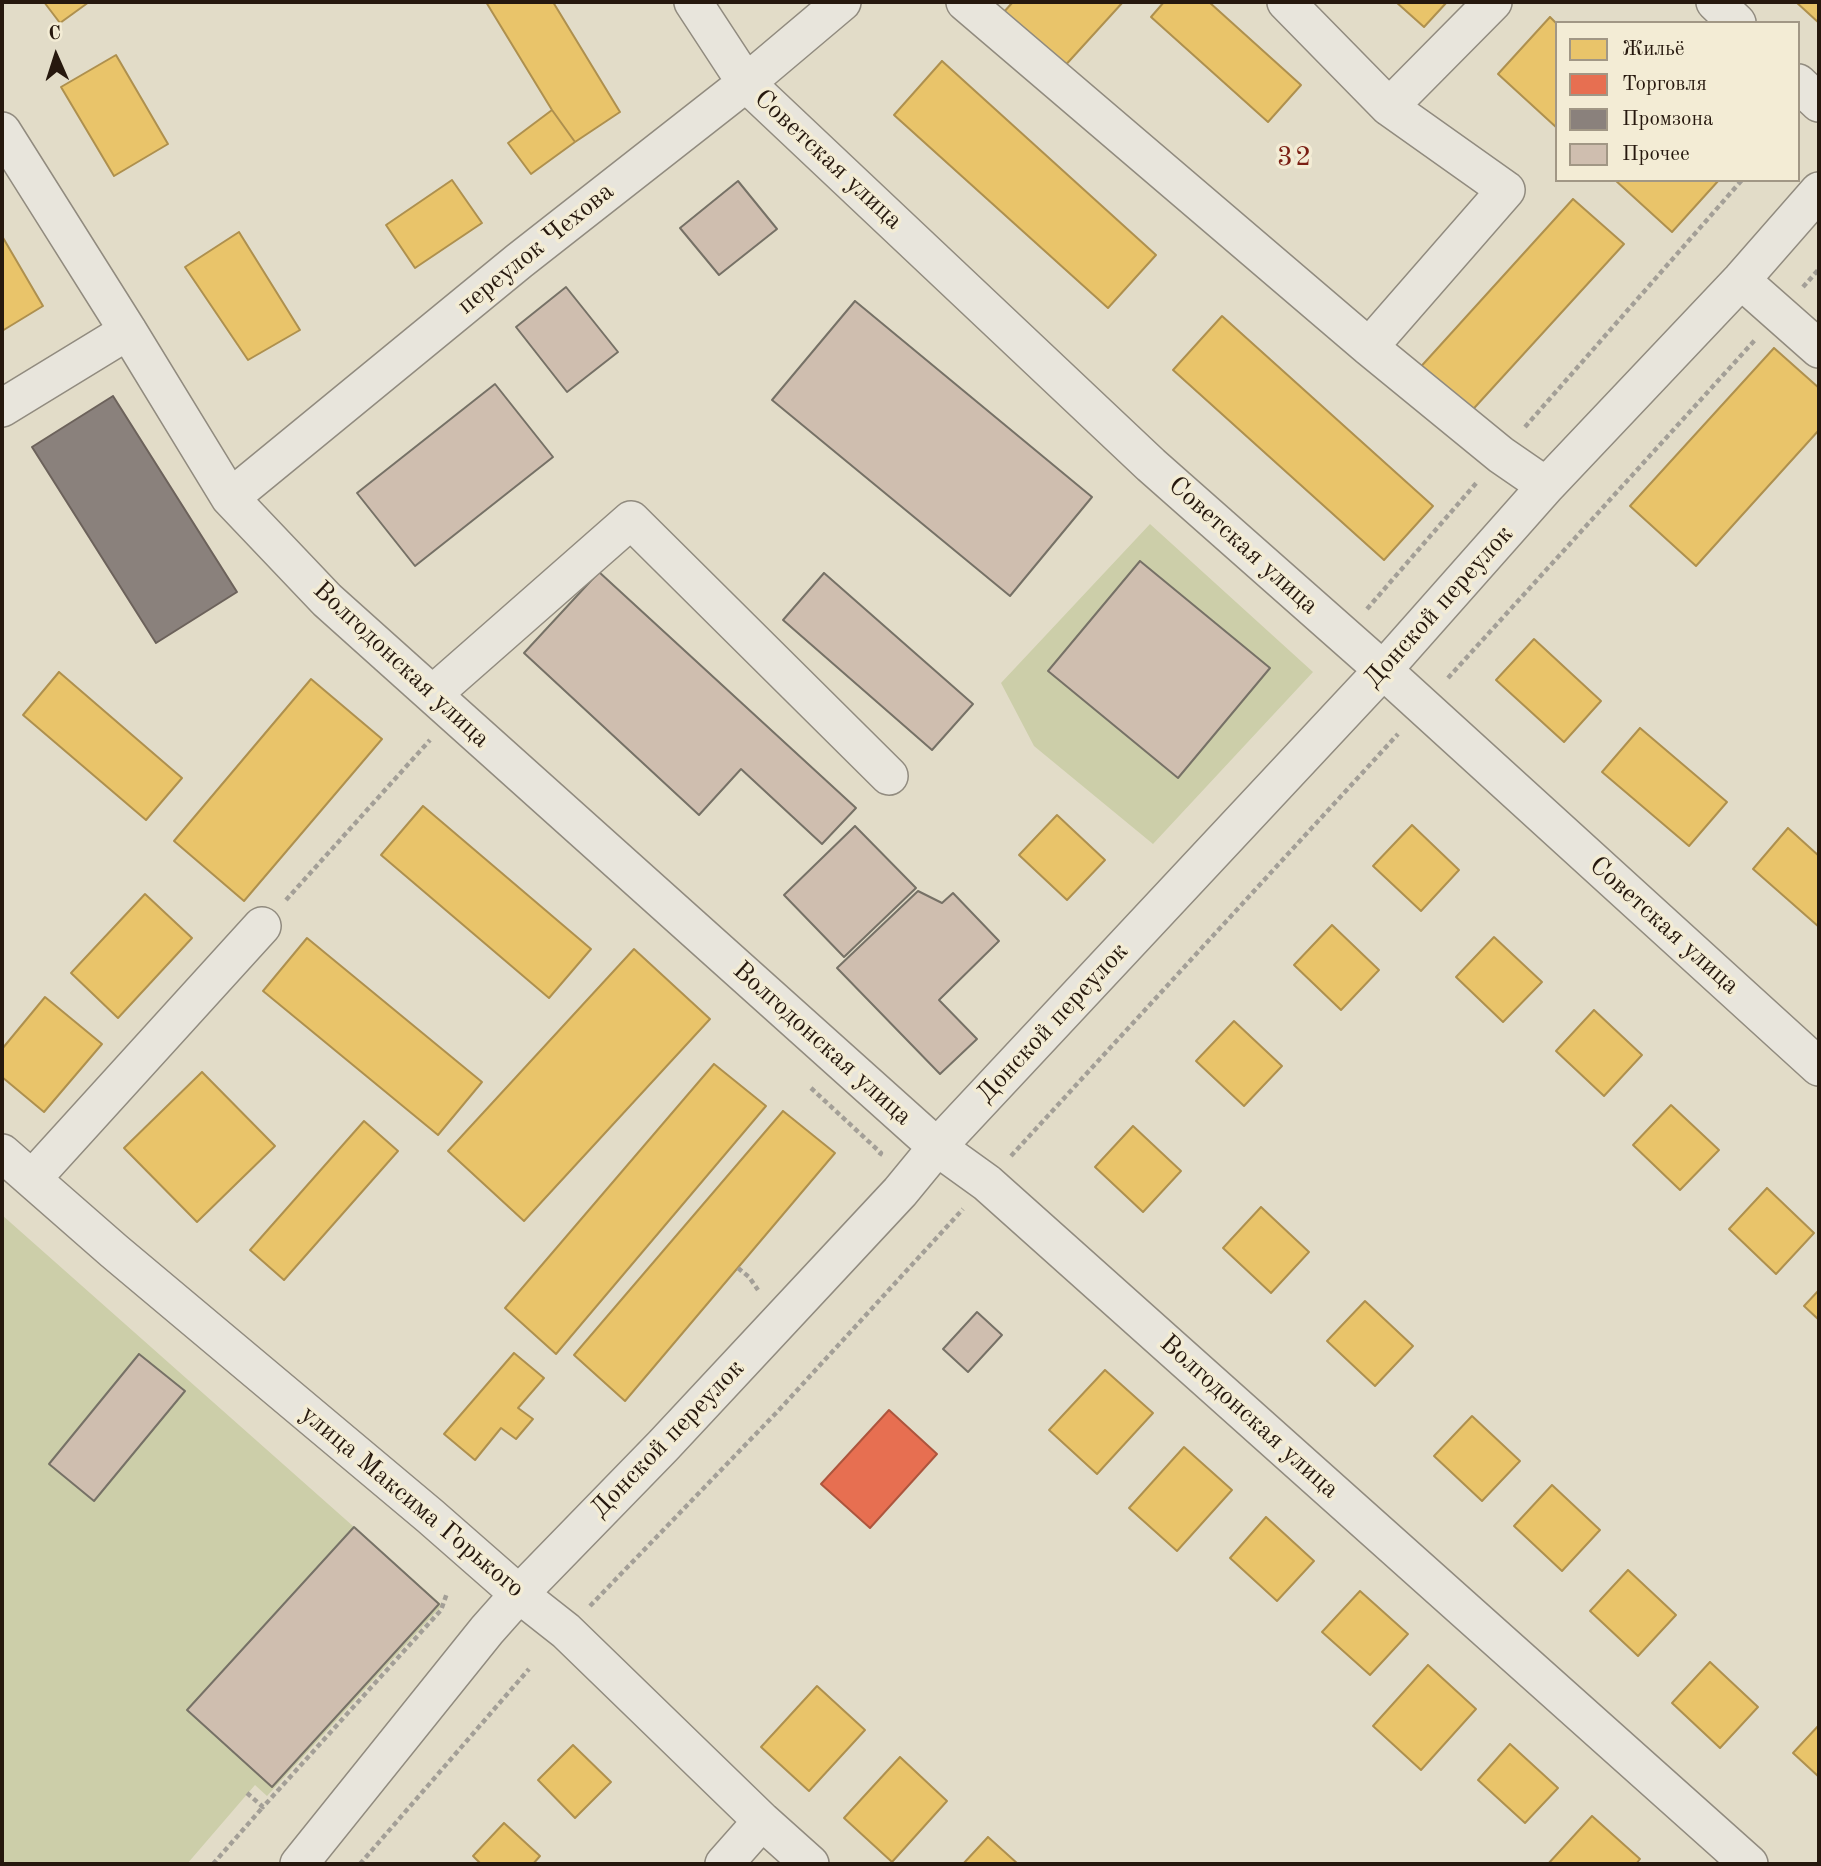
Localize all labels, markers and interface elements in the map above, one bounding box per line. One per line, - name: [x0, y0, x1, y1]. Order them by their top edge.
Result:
- north arrow: [21, 21, 91, 91]
- legend: [1555, 21, 1800, 182]
- text: С: [48, 25, 62, 44]
- text: Жильё: [1622, 39, 1685, 60]
- text: Торговля: [1622, 74, 1707, 95]
- street label: Советская улица: [747, 83, 909, 237]
- text: Промзона: [1622, 109, 1713, 130]
- district label: 32: [1277, 141, 1313, 175]
- text: Прочее: [1622, 144, 1690, 165]
- street label: переулок Чехова: [451, 176, 621, 322]
- street label: Советская улица: [1161, 470, 1325, 622]
- street label: Донской переулок: [1358, 519, 1520, 695]
- street label: Волгодонская улица: [306, 575, 496, 755]
- street label: Советская улица: [1582, 850, 1746, 1002]
- street label: Донской переулок: [971, 936, 1135, 1110]
- street label: Волгодонская улица: [726, 955, 918, 1133]
- street label: Волгодонская улица: [1153, 1328, 1345, 1506]
- street label: Донской переулок: [585, 1353, 751, 1525]
- street label: улица Максима Горького: [294, 1399, 530, 1605]

